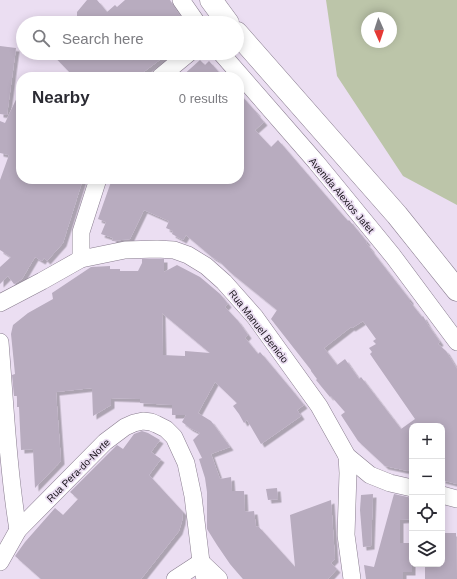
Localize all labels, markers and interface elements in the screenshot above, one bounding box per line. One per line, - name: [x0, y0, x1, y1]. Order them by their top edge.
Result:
- north arrow: [361, 12, 397, 48]
- search box: [16, 16, 244, 60]
- icon: search: [30, 27, 52, 49]
- text: Search here: [62, 30, 144, 47]
- text: Nearby: [32, 88, 90, 107]
- text: 0 results: [179, 91, 228, 106]
- street label: Avenida Alexios Jafet: [307, 155, 376, 235]
- street label: Rua Manuel Benicio: [227, 288, 291, 365]
- map controls: [409, 423, 445, 567]
- button: +: [409, 423, 445, 459]
- street label: Rua Pera-do-Norte: [45, 436, 112, 504]
- button: −: [409, 459, 445, 495]
- button: locate: [409, 495, 445, 531]
- button: layers: [409, 531, 445, 567]

